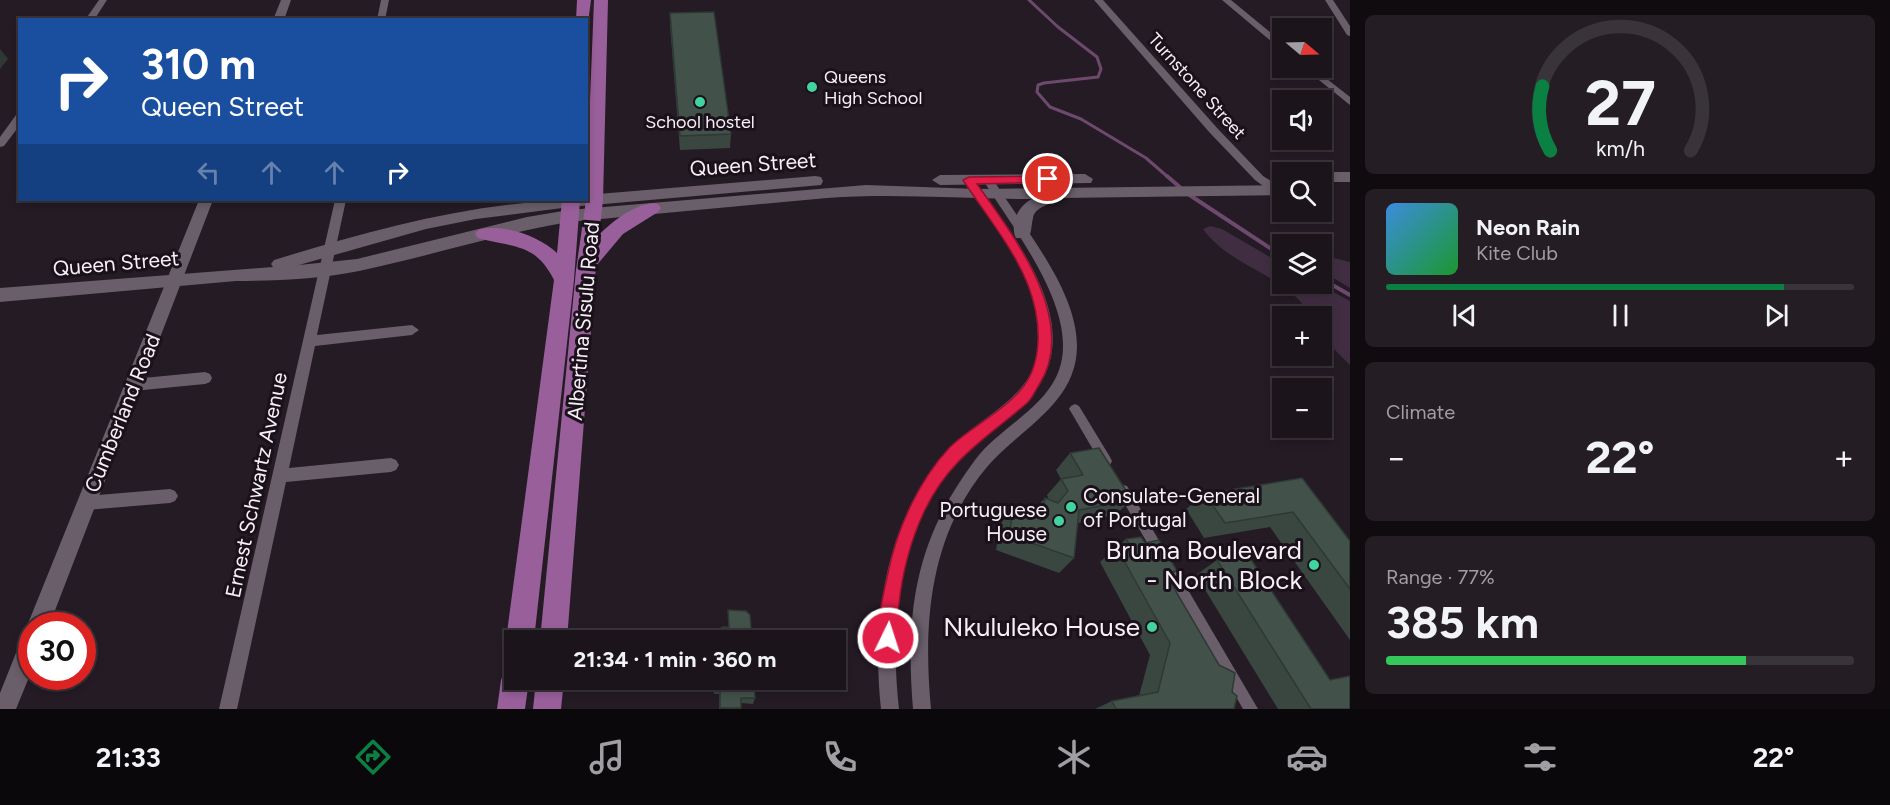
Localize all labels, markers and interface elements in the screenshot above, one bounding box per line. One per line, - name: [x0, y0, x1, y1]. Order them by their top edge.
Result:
- north arrow: [1272, 18, 1332, 78]
- map controls: [1272, 18, 1332, 438]
- street label: Turnstone Street: [1143, 28, 1251, 144]
- text: 310 m: [141, 39, 256, 90]
- icon: right: [42, 42, 120, 120]
- place label: Queens High School: [824, 66, 922, 109]
- text: 27: [1585, 66, 1655, 141]
- marker: Queens High School: [805, 80, 819, 94]
- text: Queen Street: [141, 90, 304, 123]
- button: sound: [1272, 90, 1332, 150]
- marker: School hostel: [693, 95, 707, 109]
- place label: School hostel: [645, 111, 755, 133]
- text: km/h: [1596, 137, 1644, 162]
- street label: Queen Street: [689, 147, 817, 181]
- pin: [1022, 153, 1073, 204]
- icon: left: [192, 156, 225, 189]
- icon: ahead: [255, 156, 288, 189]
- icon: ahead: [318, 156, 351, 189]
- icon: right: [381, 156, 414, 189]
- icon: arrive: [1031, 162, 1064, 195]
- button: search: [1272, 162, 1332, 222]
- text: Neon Rain: [1476, 214, 1580, 241]
- street label: Albertina Sisulu Road: [562, 221, 604, 421]
- button: layers: [1272, 234, 1332, 294]
- text: Kite Club: [1476, 241, 1558, 265]
- street label: Queen Street: [52, 245, 180, 281]
- icon: previous: [1448, 299, 1481, 332]
- icon: pause: [1604, 299, 1637, 332]
- icon: next: [1760, 299, 1793, 332]
- button: +: [1272, 306, 1332, 366]
- street label: Cumberland Road: [79, 330, 165, 496]
- street label: Ernest Schwartz Avenue: [220, 370, 292, 600]
- button: −: [1272, 378, 1332, 438]
- text: Climate: [1386, 400, 1455, 424]
- text: 22°: [1585, 430, 1655, 484]
- text: −: [1386, 438, 1407, 477]
- text: +: [1833, 438, 1854, 477]
- place label: Consulate-General of Portugal: [1083, 483, 1260, 532]
- place label: Portuguese House: [939, 497, 1047, 546]
- marker: Consulate-General of Portugal: [1064, 500, 1078, 514]
- marker: Portuguese House: [1052, 514, 1066, 528]
- place label: Bruma Boulevard - North Block: [1105, 534, 1302, 596]
- marker: Bruma Boulevard - North Block: [1307, 558, 1321, 572]
- text: Range · 77%: [1386, 565, 1495, 589]
- text: 385 km: [1386, 595, 1539, 649]
- position arrow: [856, 606, 920, 670]
- place label: Nkululeko House: [943, 611, 1140, 643]
- speed limit sign: 30: [18, 612, 96, 690]
- marker: Nkululeko House: [1145, 620, 1159, 634]
- text: 21:34 · 1 min · 360 m: [574, 646, 776, 673]
- icon: directions: [352, 736, 394, 778]
- icon: music: [586, 736, 628, 778]
- icon: phone: [819, 736, 861, 778]
- icon: climate: [1053, 736, 1095, 778]
- icon: car: [1286, 736, 1328, 778]
- icon: filters: [1519, 736, 1561, 778]
- text: 21:33: [96, 741, 161, 774]
- text: 22°: [1753, 741, 1794, 774]

